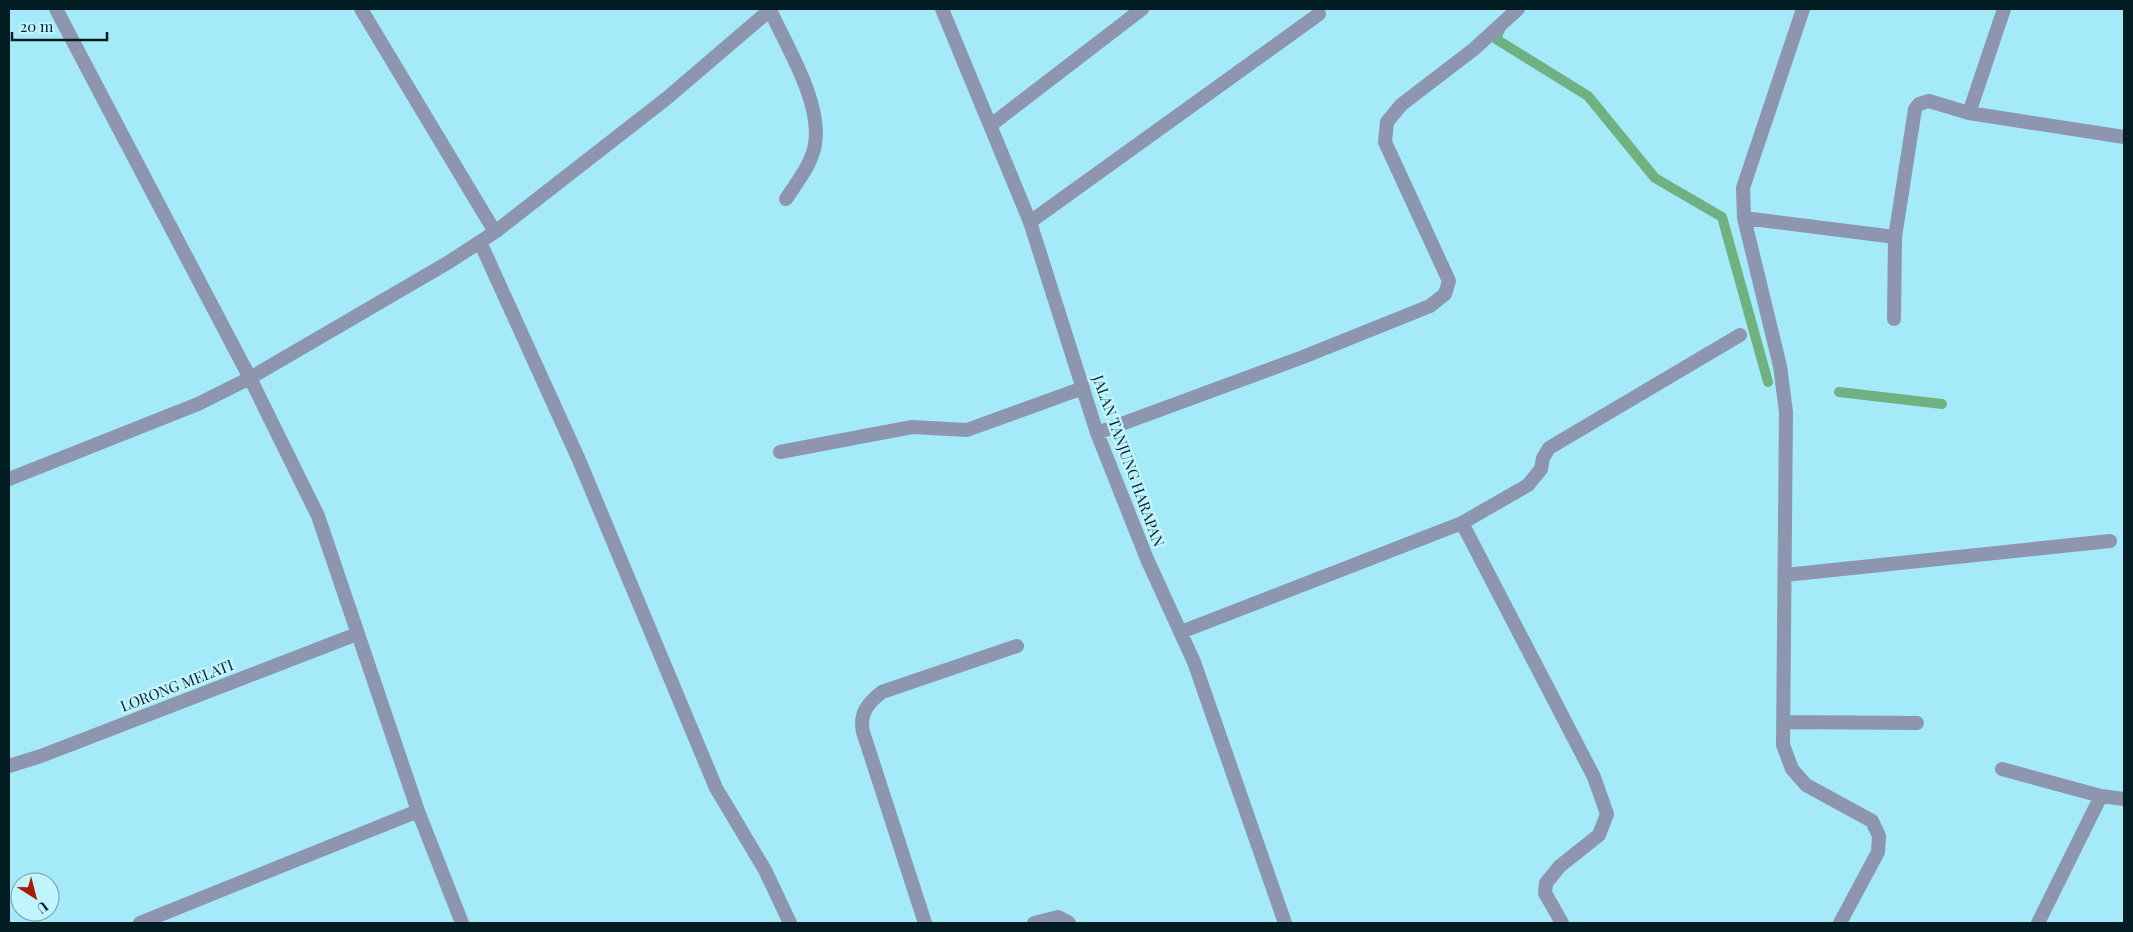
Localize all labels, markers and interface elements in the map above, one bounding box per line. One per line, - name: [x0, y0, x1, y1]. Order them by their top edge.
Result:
- scale bar: [12, 10, 108, 42]
- text: 20 m: [20, 16, 54, 36]
- street label: JALAN TANJUNG HARAPAN: [1088, 371, 1169, 550]
- street label: LORONG MELATI: [117, 654, 236, 716]
- north arrow: [10, 872, 60, 922]
- text: U: [33, 897, 52, 919]

